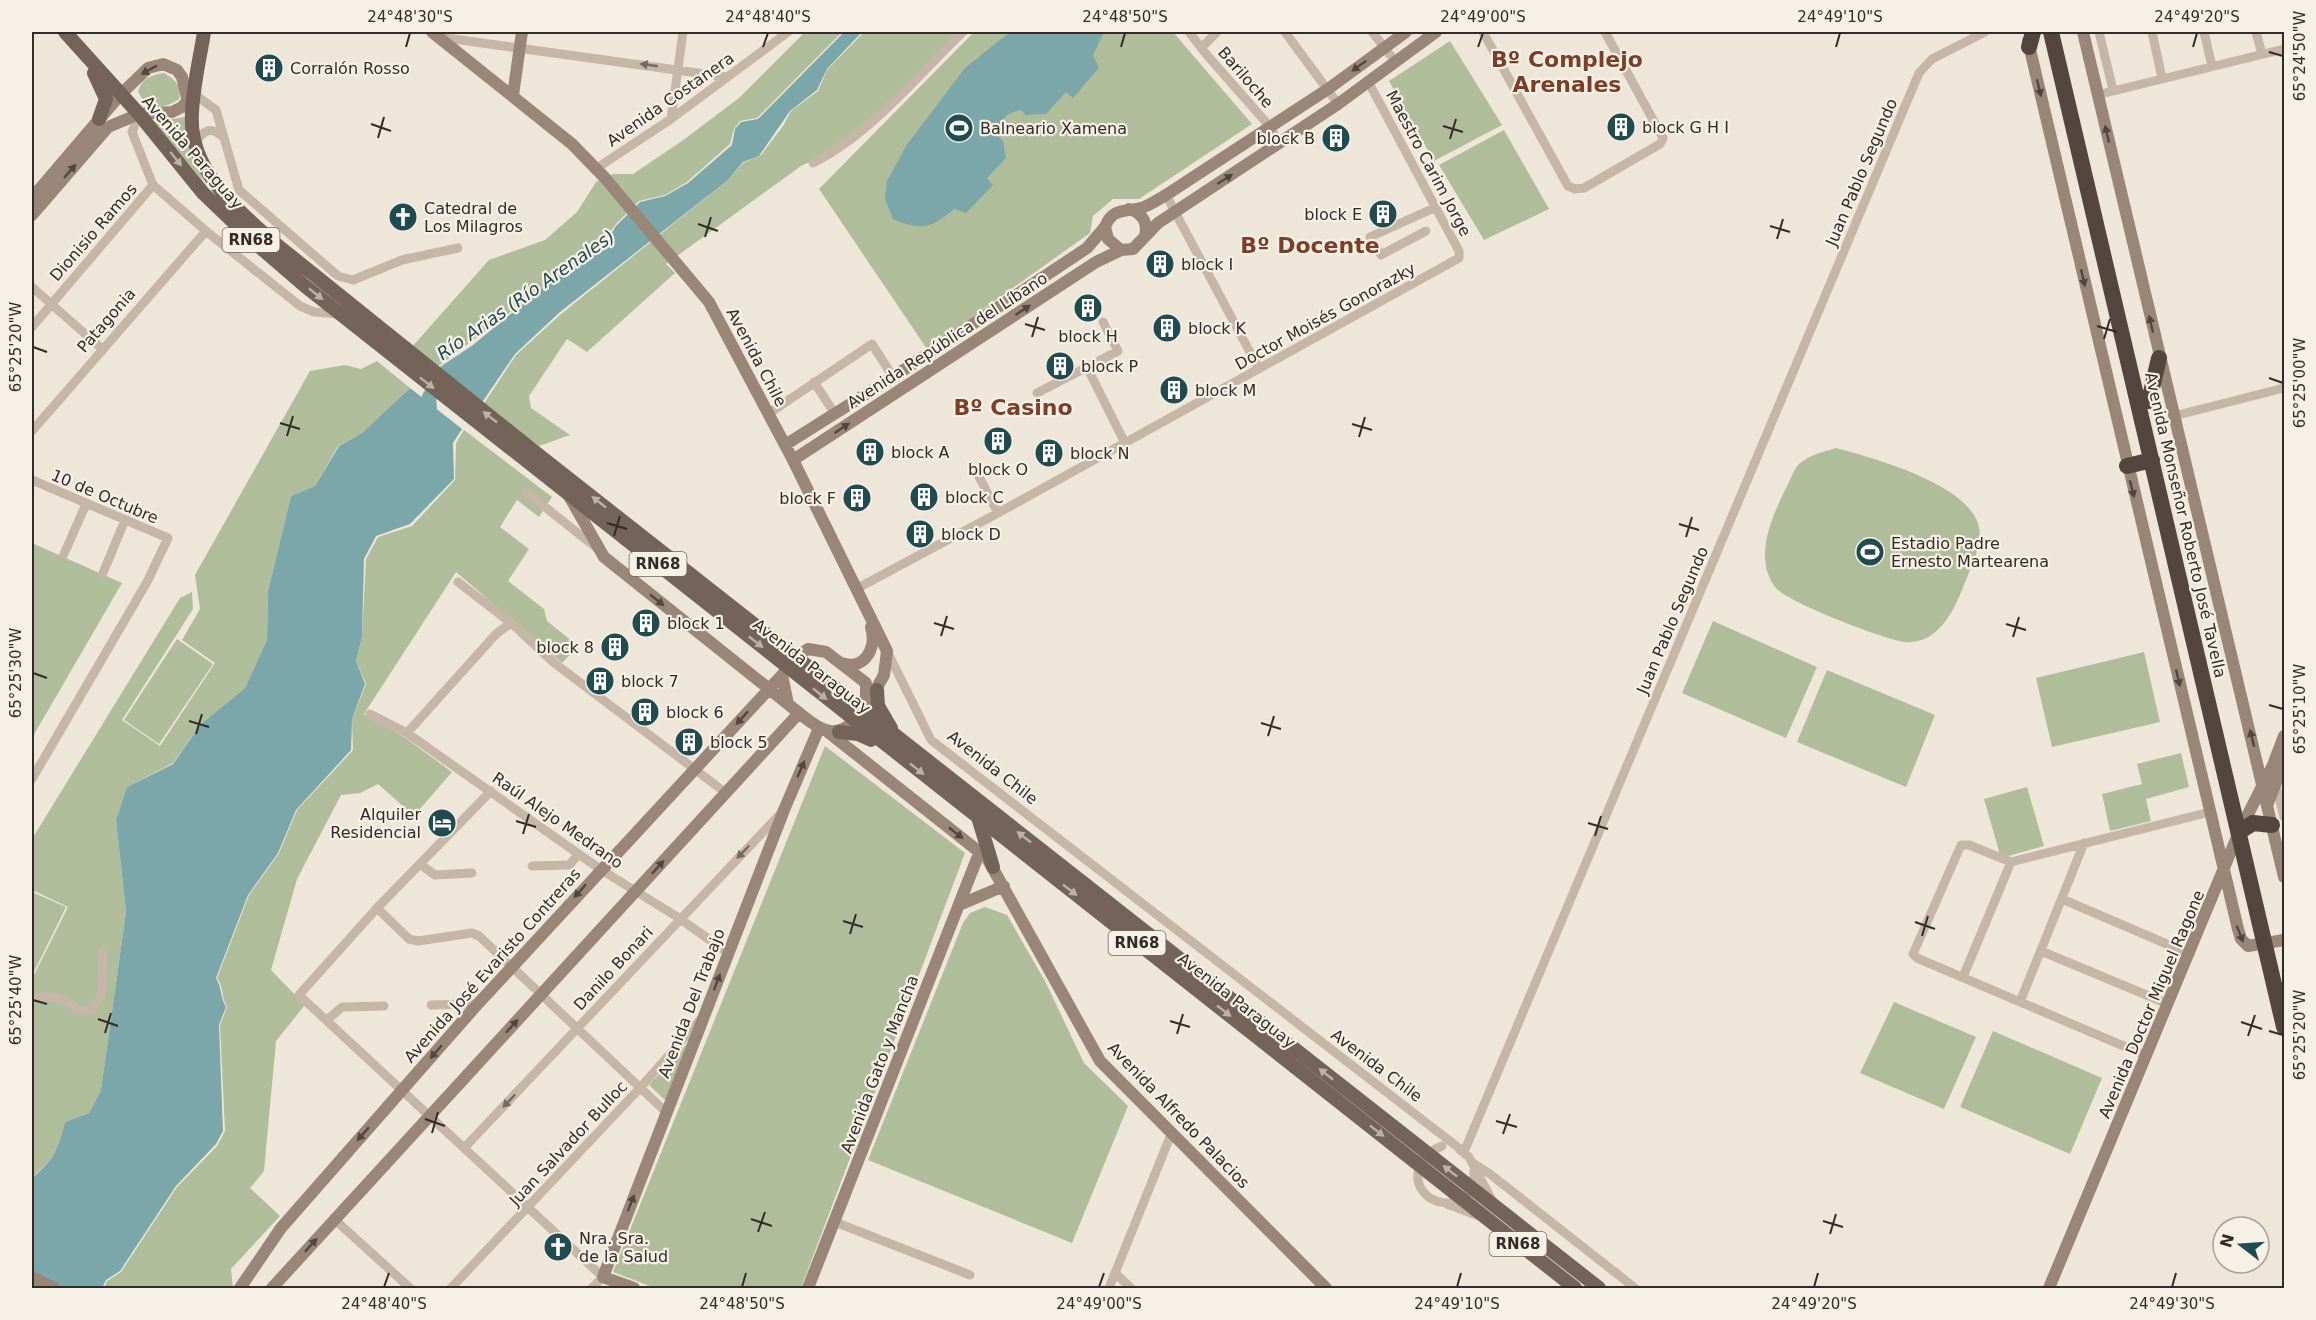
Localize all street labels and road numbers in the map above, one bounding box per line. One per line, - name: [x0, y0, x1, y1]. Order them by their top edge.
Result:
- street label: Bariloche: [1214, 43, 1277, 112]
- street label: Avenida Costanera: [603, 48, 737, 150]
- street label: Maestro Carim Jorge: [1382, 87, 1475, 239]
- street label: Avenida Paraguay: [138, 92, 247, 213]
- street label: Juan Pablo Segundo: [1821, 96, 1901, 250]
- street label: Dionisio Ramos: [46, 180, 141, 285]
- road number: RN68: [222, 228, 280, 252]
- street label: Doctor Moisés Gonorazky: [1232, 259, 1419, 374]
- street label: Avenida República del Líbano: [844, 268, 1051, 412]
- street label: Patagonia: [73, 284, 140, 356]
- street label: Avenida Chile: [723, 305, 791, 410]
- street label: Avenida Monseñor Roberto José Tavella: [2141, 370, 2230, 680]
- street label: 10 de Octubre: [48, 465, 161, 528]
- street label: Juan Pablo Segundo: [1632, 544, 1712, 698]
- road number: RN68: [630, 552, 686, 576]
- street label: Avenida Paraguay: [749, 615, 874, 718]
- street label: Avenida Chile: [944, 726, 1041, 808]
- street label: Raúl Alejo Medrano: [489, 768, 627, 873]
- street label: Avenida José Evaristo Contreras: [400, 864, 585, 1066]
- street label: Avenida Doctor Miguel Ragone: [2095, 887, 2208, 1121]
- street label: Danilo Bonari: [570, 922, 657, 1014]
- street label: Avenida Del Trabajo: [654, 926, 729, 1081]
- road number: RN68: [1108, 931, 1166, 955]
- street label: Avenida Paraguay: [1174, 949, 1299, 1052]
- street label: Avenida Gato y Mancha: [837, 972, 922, 1156]
- street label: Avenida Chile: [1327, 1025, 1426, 1106]
- street label: Avenida Alfredo Palacios: [1104, 1038, 1253, 1192]
- street label: Juan Salvador Bulloc: [505, 1077, 631, 1210]
- road number: RN68: [1490, 1232, 1546, 1256]

